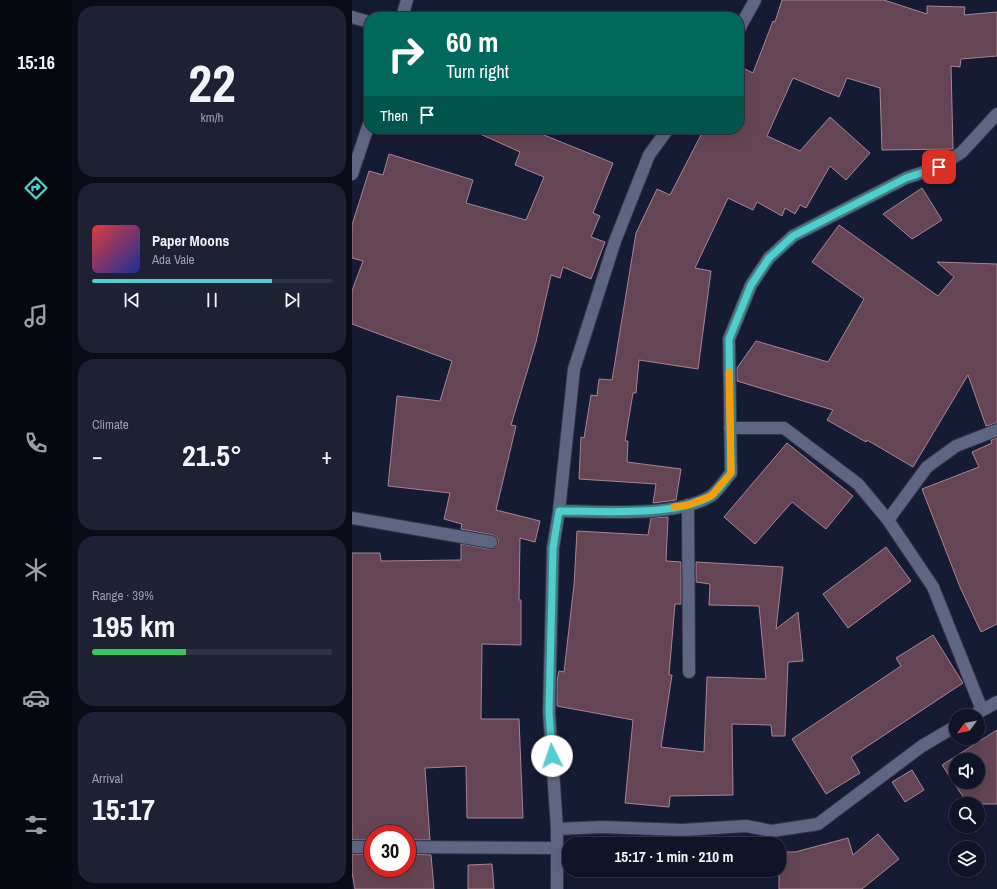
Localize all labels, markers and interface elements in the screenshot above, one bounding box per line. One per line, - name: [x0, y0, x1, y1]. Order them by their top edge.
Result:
- text: 60 m: [446, 23, 498, 61]
- icon: right: [380, 28, 432, 80]
- text: 22: [188, 48, 236, 118]
- text: 15:16: [17, 50, 55, 75]
- text: Turn right: [446, 59, 509, 84]
- icon: arrive: [416, 104, 438, 126]
- text: Then: [380, 105, 408, 126]
- text: km/h: [200, 109, 224, 126]
- pin: [922, 150, 956, 184]
- icon: arrive: [928, 156, 950, 178]
- icon: directions: [22, 174, 50, 202]
- text: Paper Moons: [152, 230, 229, 251]
- text: Ada Vale: [152, 251, 194, 268]
- icon: previous: [121, 289, 143, 311]
- icon: pause: [201, 289, 223, 311]
- icon: next: [281, 289, 303, 311]
- icon: music: [22, 302, 50, 330]
- text: Climate: [92, 416, 129, 433]
- icon: phone: [22, 429, 50, 457]
- text: 21.5°: [182, 435, 242, 475]
- text: −: [92, 441, 103, 471]
- text: +: [321, 441, 332, 471]
- icon: climate: [22, 556, 50, 584]
- text: Range · 39%: [92, 587, 154, 604]
- text: 195 km: [92, 606, 175, 646]
- icon: car: [22, 684, 50, 712]
- north arrow: [949, 709, 985, 745]
- map controls: [949, 709, 985, 877]
- position arrow: [531, 735, 573, 777]
- button: sound: [949, 753, 985, 789]
- text: Arrival: [92, 770, 123, 787]
- text: 15:17: [92, 789, 155, 829]
- button: search: [949, 797, 985, 833]
- icon: filters: [22, 811, 50, 839]
- speed limit sign: 30: [364, 825, 416, 877]
- button: layers: [949, 841, 985, 877]
- text: 15:17 · 1 min · 210 m: [615, 846, 733, 867]

